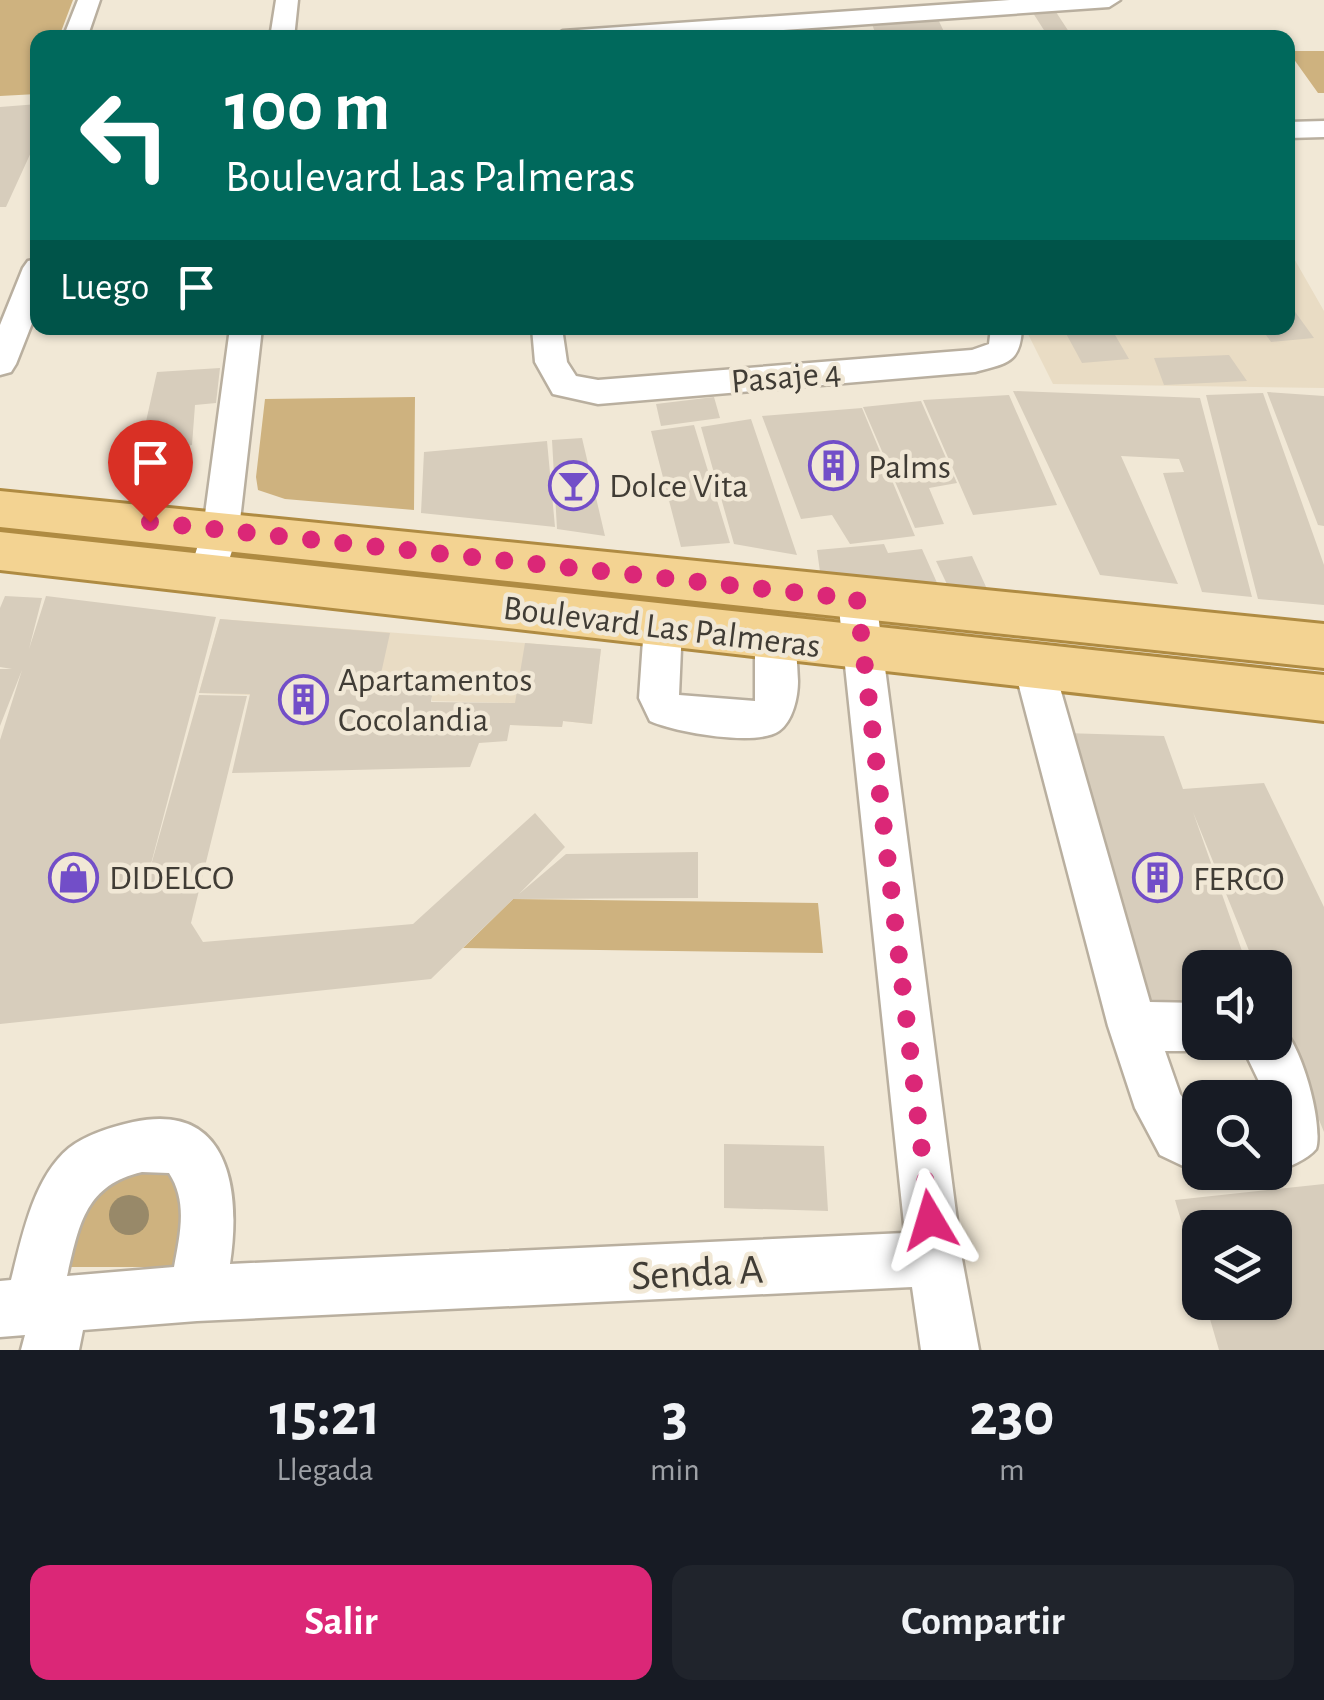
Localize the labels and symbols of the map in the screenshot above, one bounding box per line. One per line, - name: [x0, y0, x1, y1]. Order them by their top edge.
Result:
- street label: Pasaje 4: [730, 355, 843, 400]
- pin: [108, 420, 193, 523]
- building icon: Palms: [807, 440, 859, 492]
- place label: Palms: [868, 450, 951, 485]
- bar icon: Dolce Vita: [548, 459, 600, 511]
- place label: Dolce Vita: [609, 469, 748, 504]
- street label: Boulevard Las Palmeras: [501, 591, 822, 664]
- place label: Apartamentos Cocolandia: [338, 663, 532, 738]
- building icon: Apartamentos Cocolandia: [277, 673, 329, 725]
- shop icon: DIDELCO: [48, 851, 100, 903]
- building icon: FERCO: [1132, 852, 1184, 904]
- place label: DIDELCO: [109, 861, 234, 896]
- place label: FERCO: [1193, 862, 1285, 897]
- position arrow: [878, 1168, 982, 1272]
- street label: Senda A: [630, 1249, 764, 1297]

